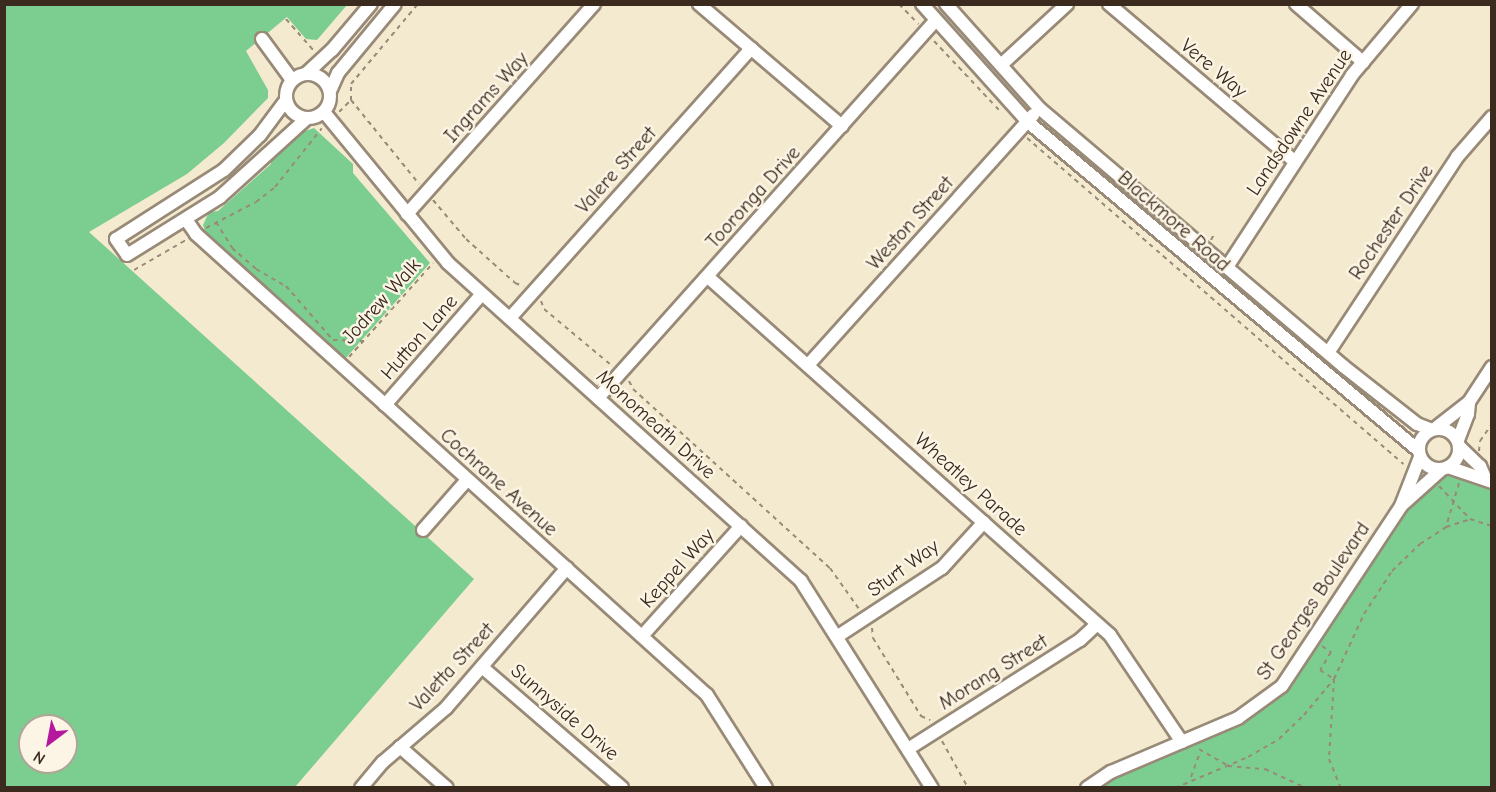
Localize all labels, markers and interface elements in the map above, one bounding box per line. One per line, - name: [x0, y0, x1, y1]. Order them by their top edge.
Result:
- street label: Vere Way: [1176, 33, 1252, 103]
- street label: Landsdowne Avenue: [1241, 44, 1357, 200]
- street label: Ingrams Way: [439, 47, 533, 147]
- street label: Valere Street: [571, 122, 661, 218]
- street label: Tooronga Drive: [701, 141, 805, 253]
- street label: Rochester Drive: [1344, 160, 1438, 284]
- street label: Blackmore Road: [1113, 166, 1235, 276]
- street label: Weston Street: [862, 171, 958, 275]
- street label: Jodrew Walk: [336, 253, 426, 349]
- street label: Hutton Lane: [376, 290, 462, 384]
- street label: Monomeath Drive: [591, 364, 721, 484]
- street label: Cochrane Avenue: [435, 423, 563, 541]
- street label: Wheatley Parade: [910, 427, 1032, 541]
- street label: St Georges Boulevard: [1251, 518, 1375, 684]
- street label: Keppel Way: [635, 523, 719, 613]
- street label: Sturt Way: [863, 534, 943, 602]
- street label: Valetta Street: [405, 618, 499, 716]
- street label: Morang Street: [934, 629, 1052, 715]
- street label: Sunnyside Drive: [506, 658, 624, 766]
- north arrow: [18, 714, 78, 774]
- text: N: [30, 747, 49, 768]

